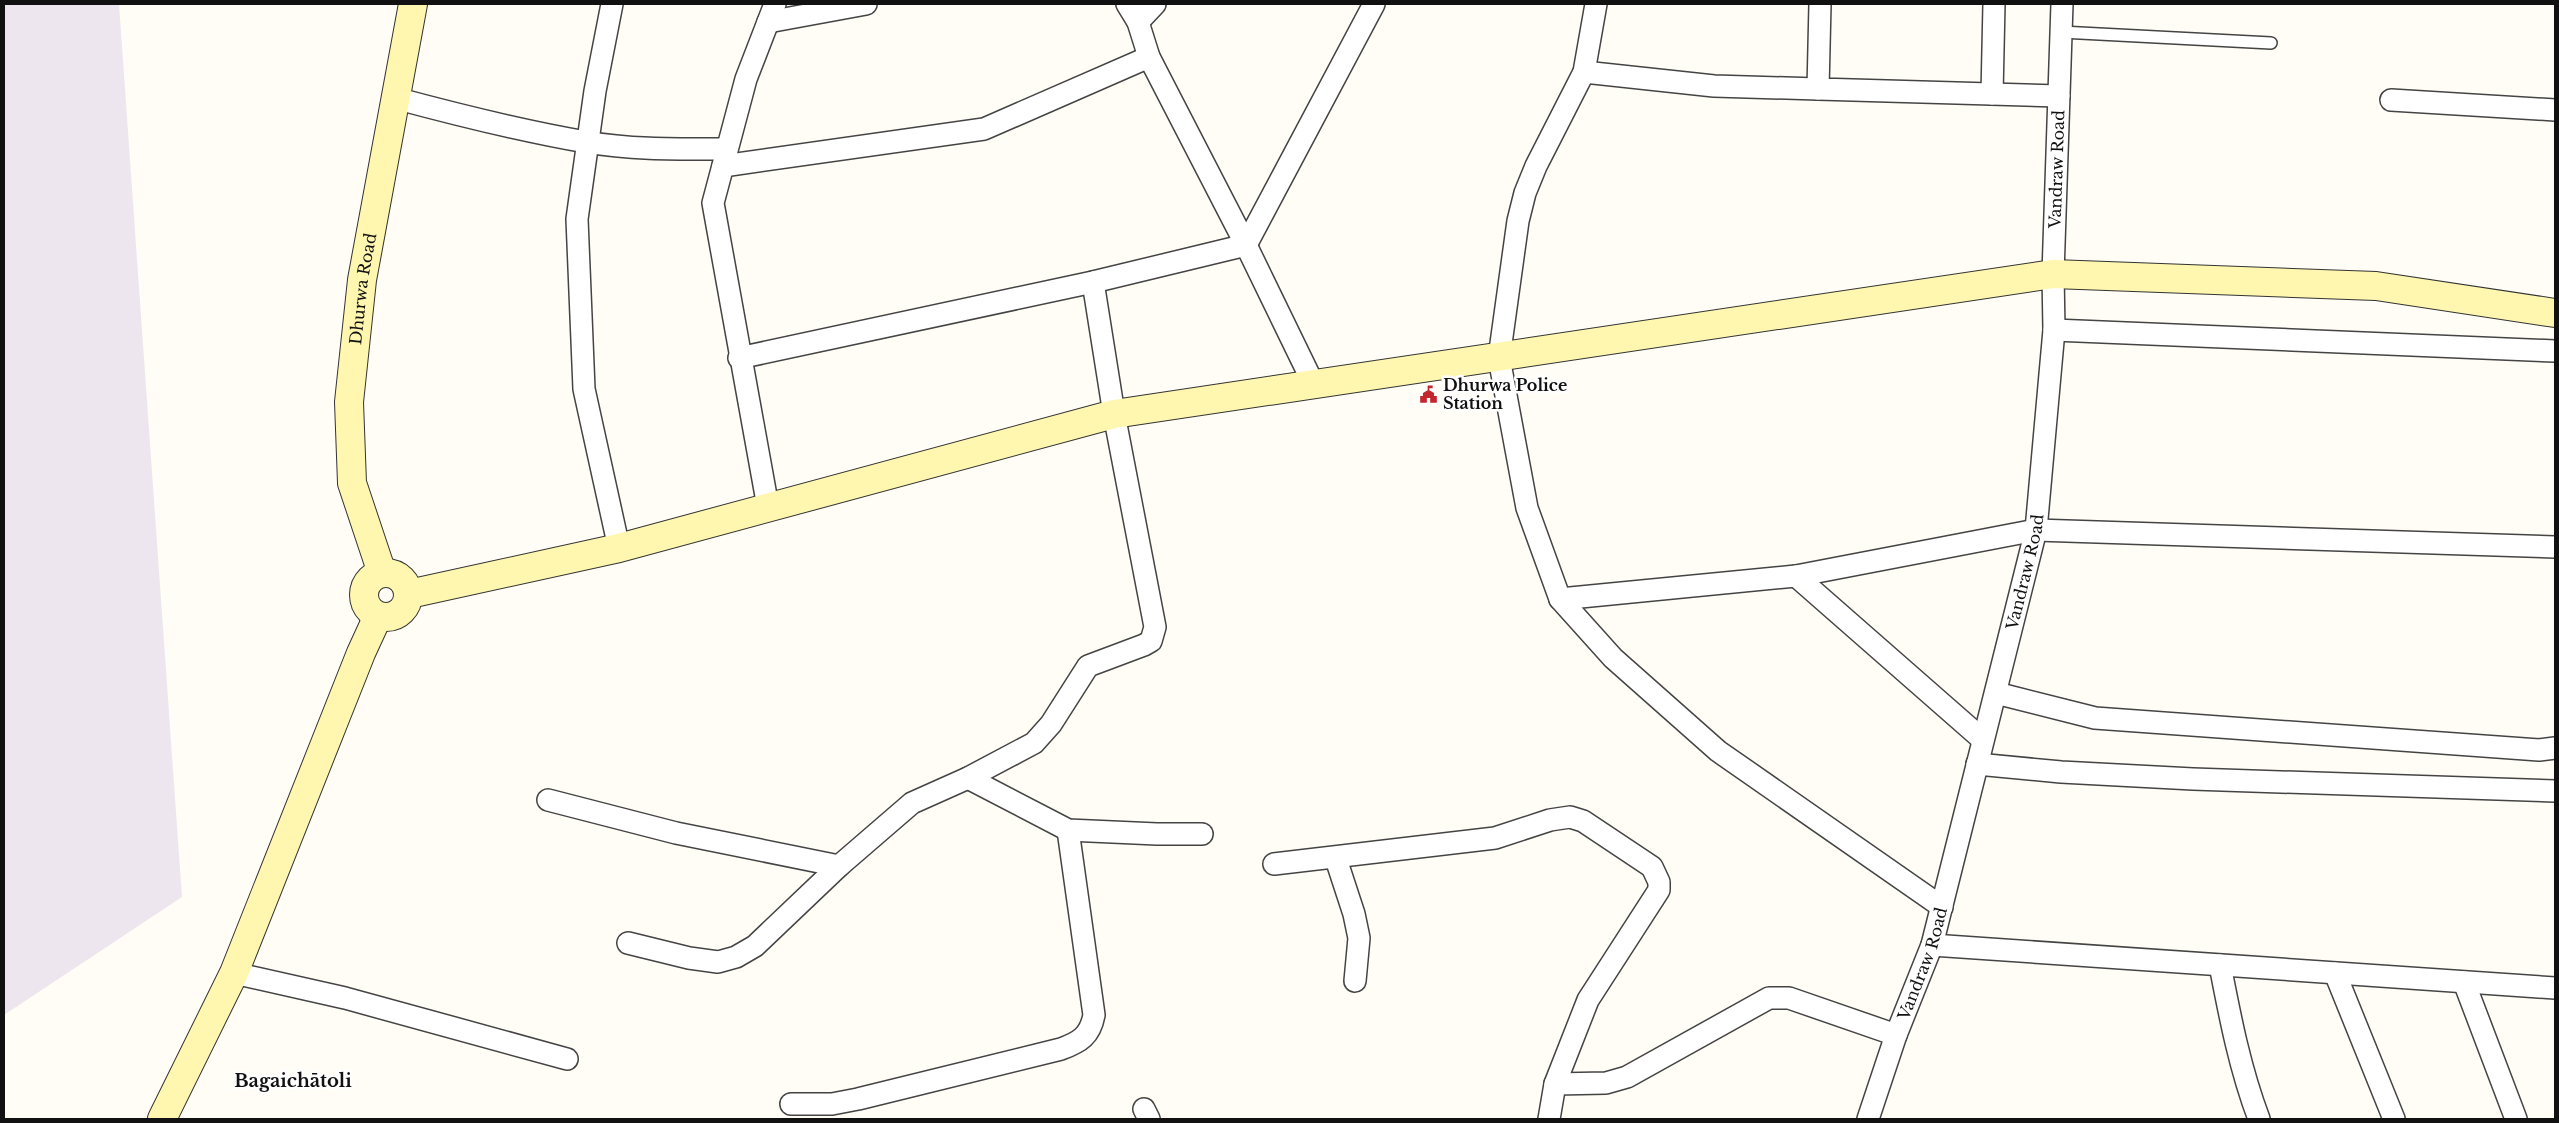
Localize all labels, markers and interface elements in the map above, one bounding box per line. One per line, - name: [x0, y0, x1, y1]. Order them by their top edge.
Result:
- street label: Vandraw Road: [2044, 110, 2068, 230]
- street label: Dhurwa Road: [345, 231, 381, 346]
- place label: Dhurwa Police Station: [1443, 375, 1567, 413]
- public building icon: Dhurwa Police Station: [1419, 384, 1439, 404]
- street label: Vandraw Road: [2001, 513, 2047, 633]
- street label: Vandraw Road: [1893, 905, 1951, 1024]
- district label: Bagaichātoli: [234, 1070, 352, 1092]

